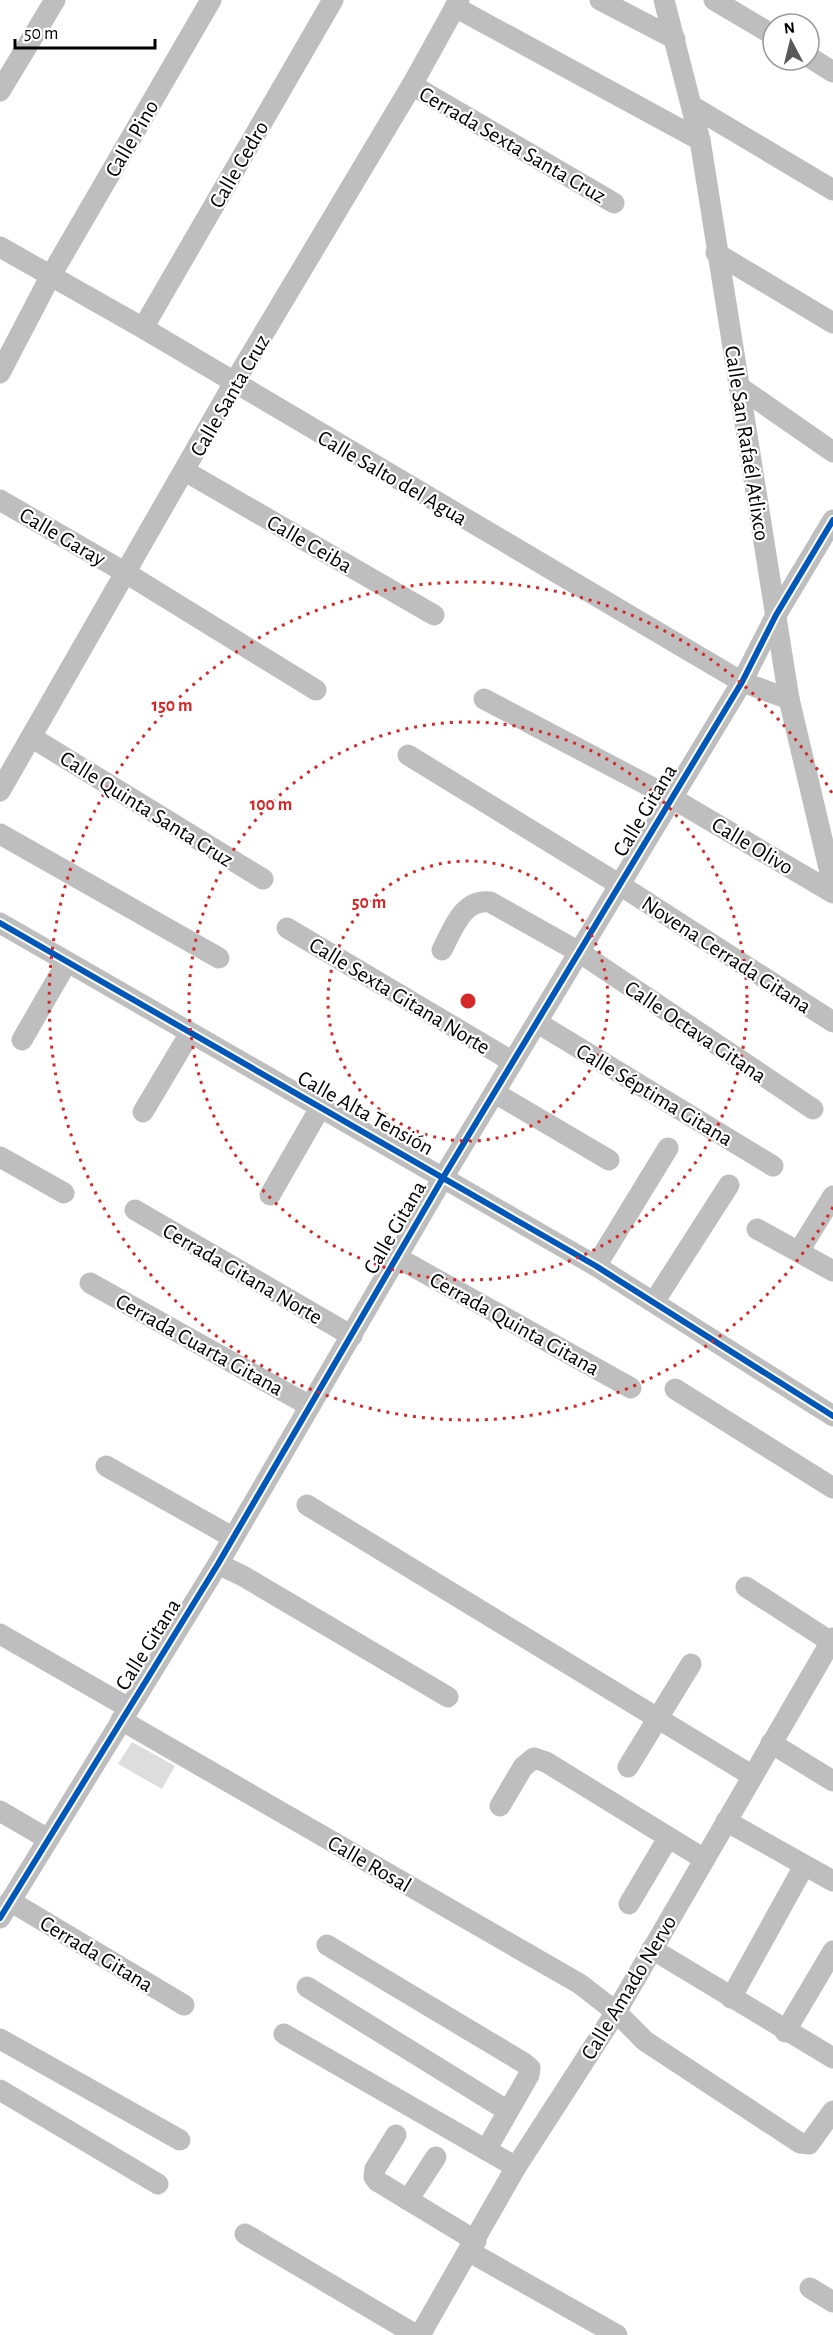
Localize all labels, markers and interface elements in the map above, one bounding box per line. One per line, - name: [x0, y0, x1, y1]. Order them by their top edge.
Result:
- scale bar: [15, 12, 154, 50]
- north arrow: [761, 12, 821, 72]
- text: N: [783, 19, 796, 37]
- text: 50 m: [24, 25, 58, 43]
- street label: Cerrada Sexta Santa Cruz: [415, 82, 610, 207]
- street label: Calle Pino: [101, 96, 163, 181]
- street label: Calle Cedro: [205, 117, 273, 212]
- street label: Calle Santa Cruz: [186, 331, 274, 460]
- street label: Calle San Rafaél Atlixco: [721, 344, 773, 542]
- street label: Calle Salto del Agua: [314, 426, 471, 529]
- street label: Calle Garay: [16, 504, 110, 571]
- street label: Calle Ceiba: [263, 511, 356, 577]
- text: 150 m: [152, 697, 192, 715]
- street label: Calle Quinta Santa Cruz: [56, 747, 237, 871]
- street label: Calle Gitana: [609, 761, 681, 860]
- text: 100 m: [250, 796, 292, 814]
- street label: Calle Olivo: [708, 813, 797, 879]
- street label: Novena Cerrada Gitana: [638, 892, 815, 1018]
- text: 50 m: [352, 894, 386, 912]
- street label: Calle Sexta Gitana Norte: [305, 933, 494, 1058]
- street label: Calle Octava Gitana: [621, 976, 770, 1087]
- centre of rings: [458, 991, 478, 1011]
- street label: Calle Séptima Gitana: [572, 1040, 737, 1150]
- street label: Calle Alta Tensión: [294, 1067, 437, 1159]
- street label: Calle Gitana: [360, 1177, 430, 1278]
- street label: Cerrada Gitana Norte: [159, 1219, 326, 1328]
- street label: Cerrada Quinta Gitana: [426, 1268, 603, 1380]
- street label: Cerrada Cuarta Gitana: [112, 1290, 287, 1400]
- street label: Calle Gitana: [111, 1595, 185, 1694]
- street label: Calle Rosal: [324, 1831, 415, 1896]
- street label: Calle Amado Nervo: [577, 1911, 681, 2064]
- street label: Cerrada Gitana: [36, 1912, 157, 1996]

